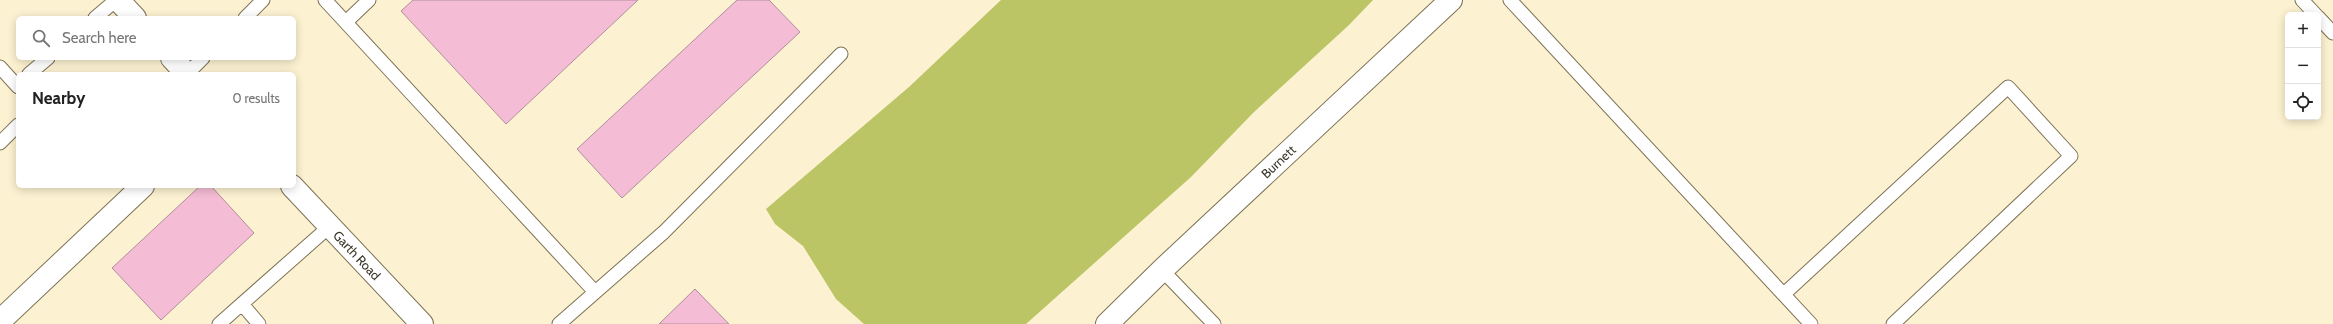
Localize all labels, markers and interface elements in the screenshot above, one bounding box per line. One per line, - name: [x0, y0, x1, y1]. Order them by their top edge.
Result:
- map controls: [2285, 12, 2321, 120]
- button: +: [2285, 12, 2321, 48]
- search box: [16, 16, 296, 60]
- icon: search: [30, 27, 52, 49]
- text: Search here: [62, 29, 137, 47]
- button: −: [2285, 48, 2321, 84]
- button: locate: [2285, 84, 2321, 120]
- text: Nearby: [32, 88, 85, 108]
- text: 0 results: [232, 90, 280, 106]
- street label: Burnett: [1258, 141, 1299, 181]
- street label: Garth Road: [330, 227, 384, 283]

